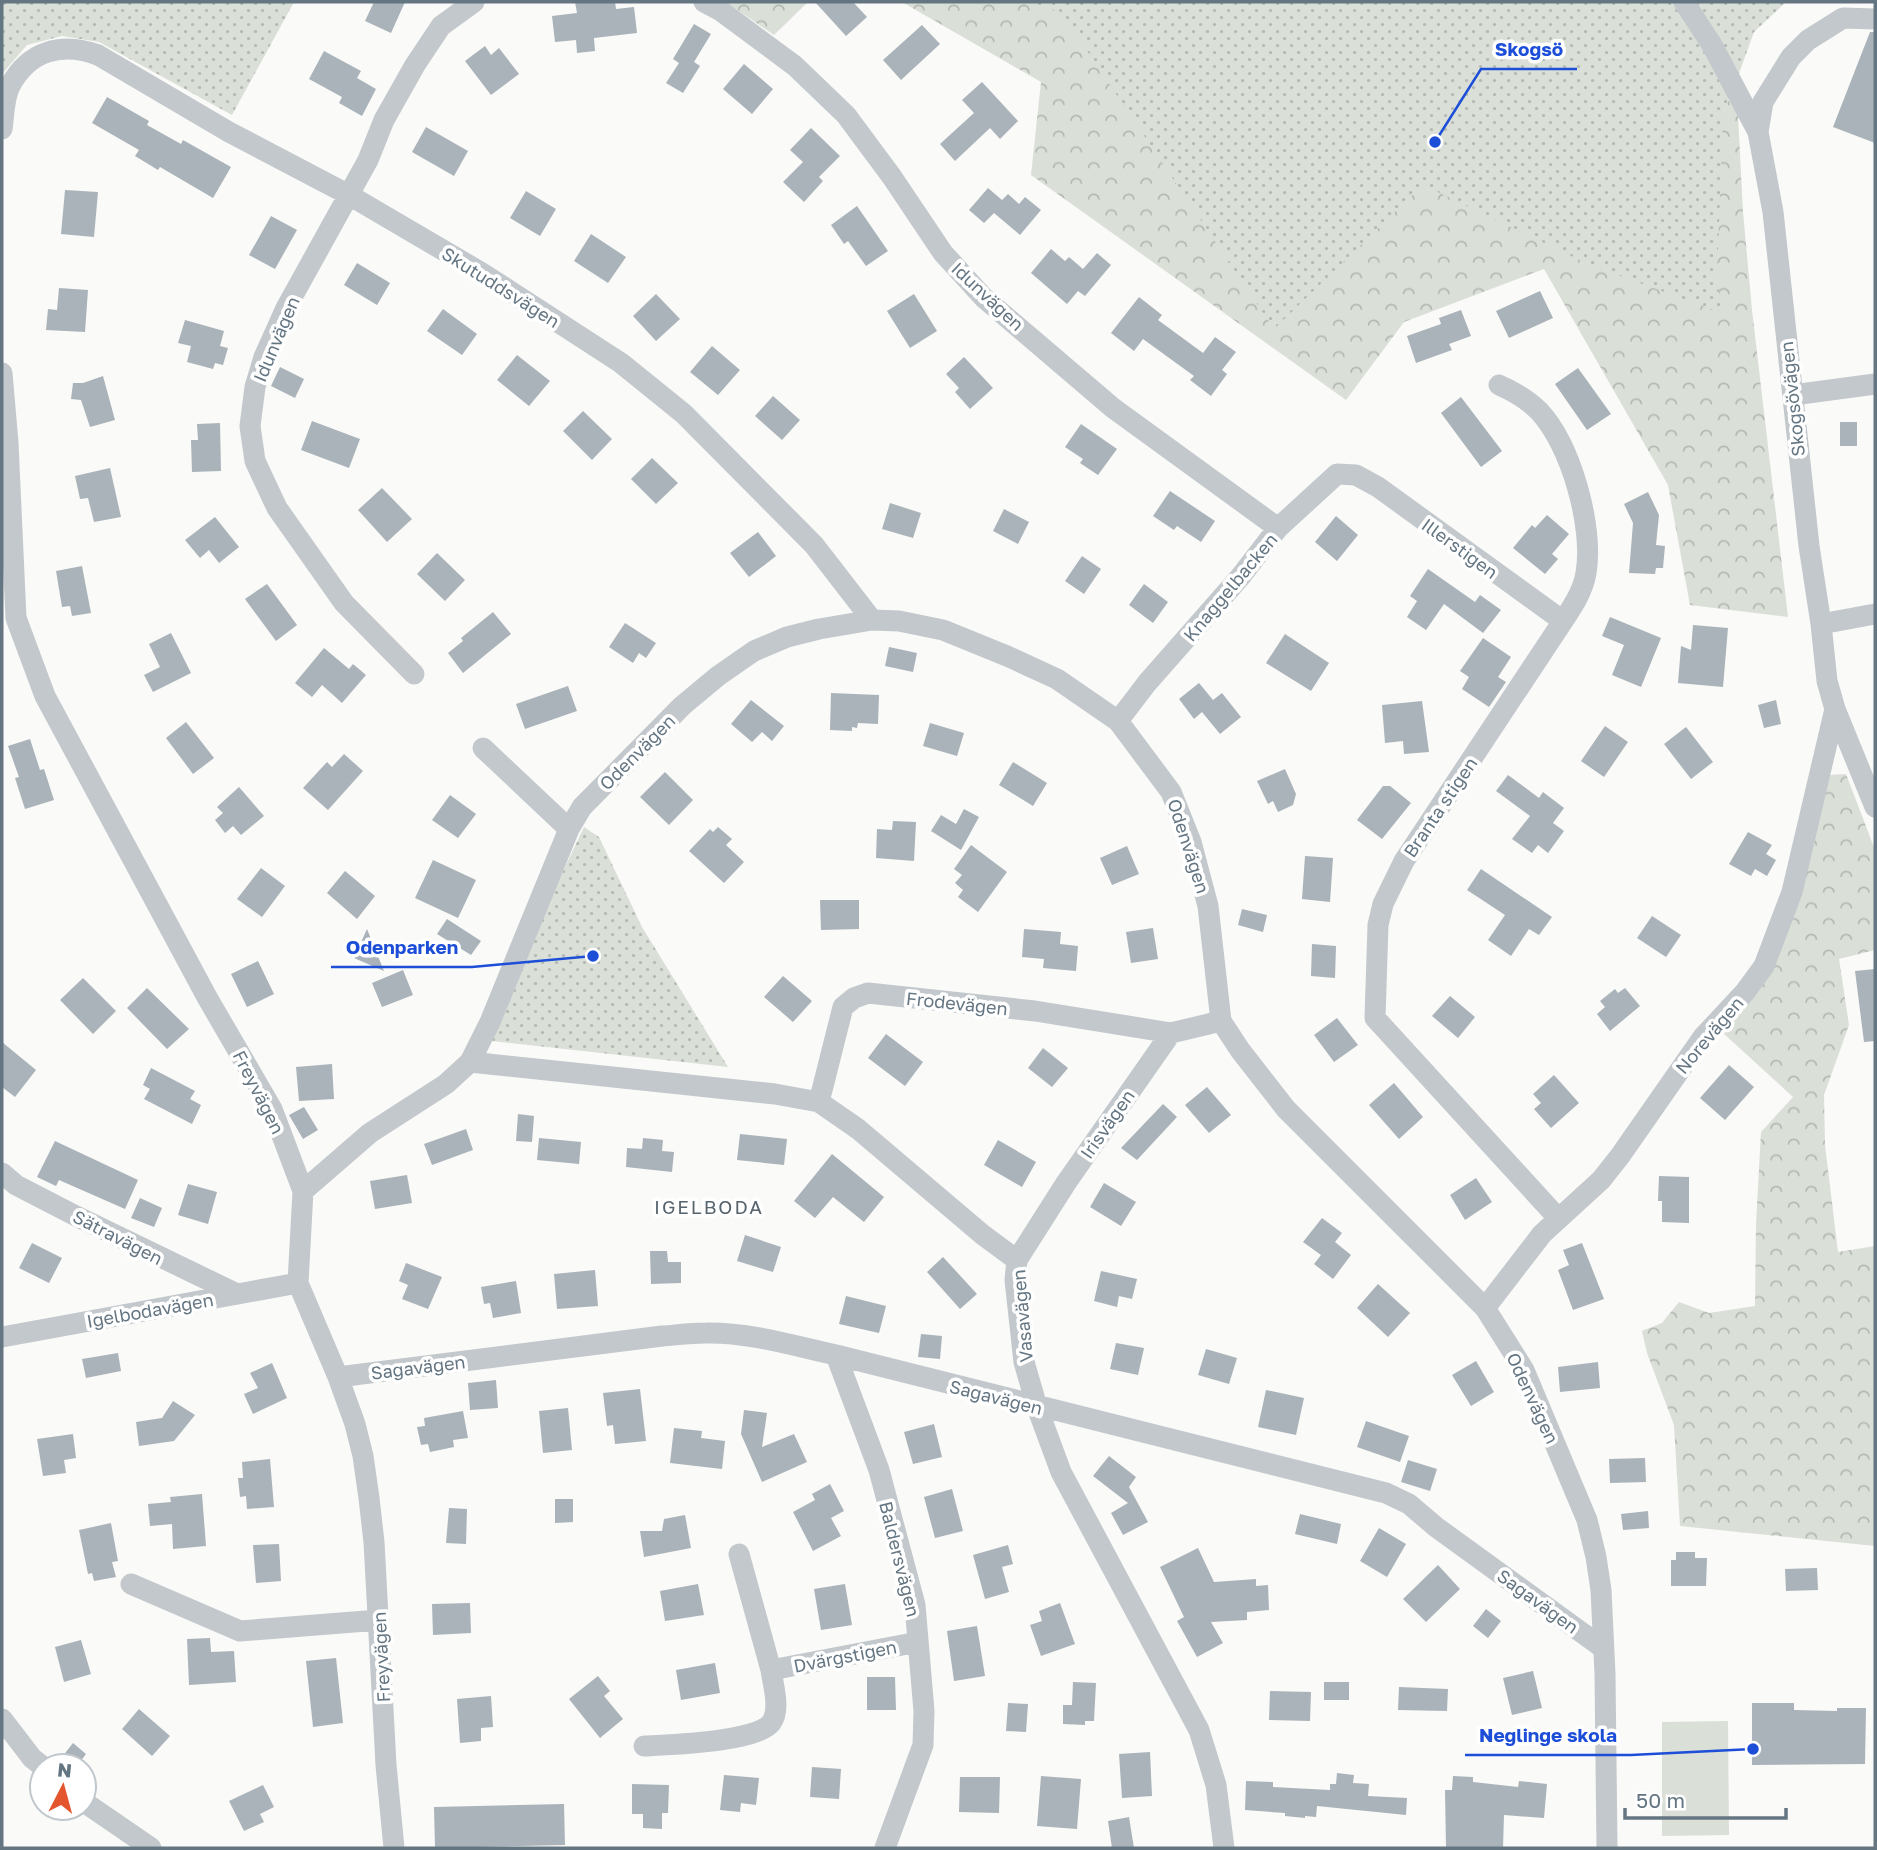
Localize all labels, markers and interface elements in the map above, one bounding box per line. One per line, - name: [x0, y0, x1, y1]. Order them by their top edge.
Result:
- callout: Skogsö: [1481, 29, 1577, 69]
- text: Skogsö: [1495, 37, 1563, 60]
- street label: Skutuddsvägen: [438, 242, 564, 332]
- street label: Idunvägen: [947, 257, 1029, 335]
- street label: Idunvägen: [248, 293, 304, 385]
- street label: Skogsövägen: [1775, 340, 1809, 458]
- street label: Illerstigen: [1418, 513, 1502, 583]
- street label: Knaggelbacken: [1178, 528, 1282, 646]
- street label: Odenvägen: [595, 710, 679, 794]
- street label: Branta stigen: [1398, 753, 1482, 861]
- street label: Odenvägen: [1163, 796, 1215, 896]
- callout: Odenparken: [331, 927, 472, 967]
- text: Odenparken: [346, 935, 458, 958]
- street label: Frodevägen: [905, 987, 1009, 1019]
- street label: Norevägen: [1670, 992, 1748, 1078]
- street label: Freyvägen: [229, 1047, 289, 1137]
- street label: Irisvägen: [1075, 1085, 1139, 1163]
- district label: IGELBODA: [654, 1195, 764, 1218]
- street label: Sätravägen: [69, 1205, 167, 1269]
- street label: Vasavägen: [1007, 1269, 1037, 1363]
- street label: Igelbodavägen: [85, 1288, 215, 1332]
- street label: Odenvägen: [1502, 1349, 1564, 1447]
- street label: Sagavägen: [369, 1350, 467, 1384]
- street label: Sagavägen: [947, 1375, 1045, 1419]
- street label: Baldersvägen: [875, 1499, 925, 1619]
- street label: Sagavägen: [1493, 1564, 1583, 1638]
- street label: Freyvägen: [368, 1611, 394, 1703]
- street label: Dvärgstigen: [792, 1635, 898, 1677]
- callout: Neglinge skola: [1465, 1715, 1631, 1755]
- text: Neglinge skola: [1479, 1723, 1617, 1746]
- north arrow: [28, 1752, 98, 1822]
- text: N: [56, 1757, 73, 1782]
- scale bar: [1625, 1776, 1786, 1820]
- text: 50 m: [1636, 1787, 1685, 1813]

